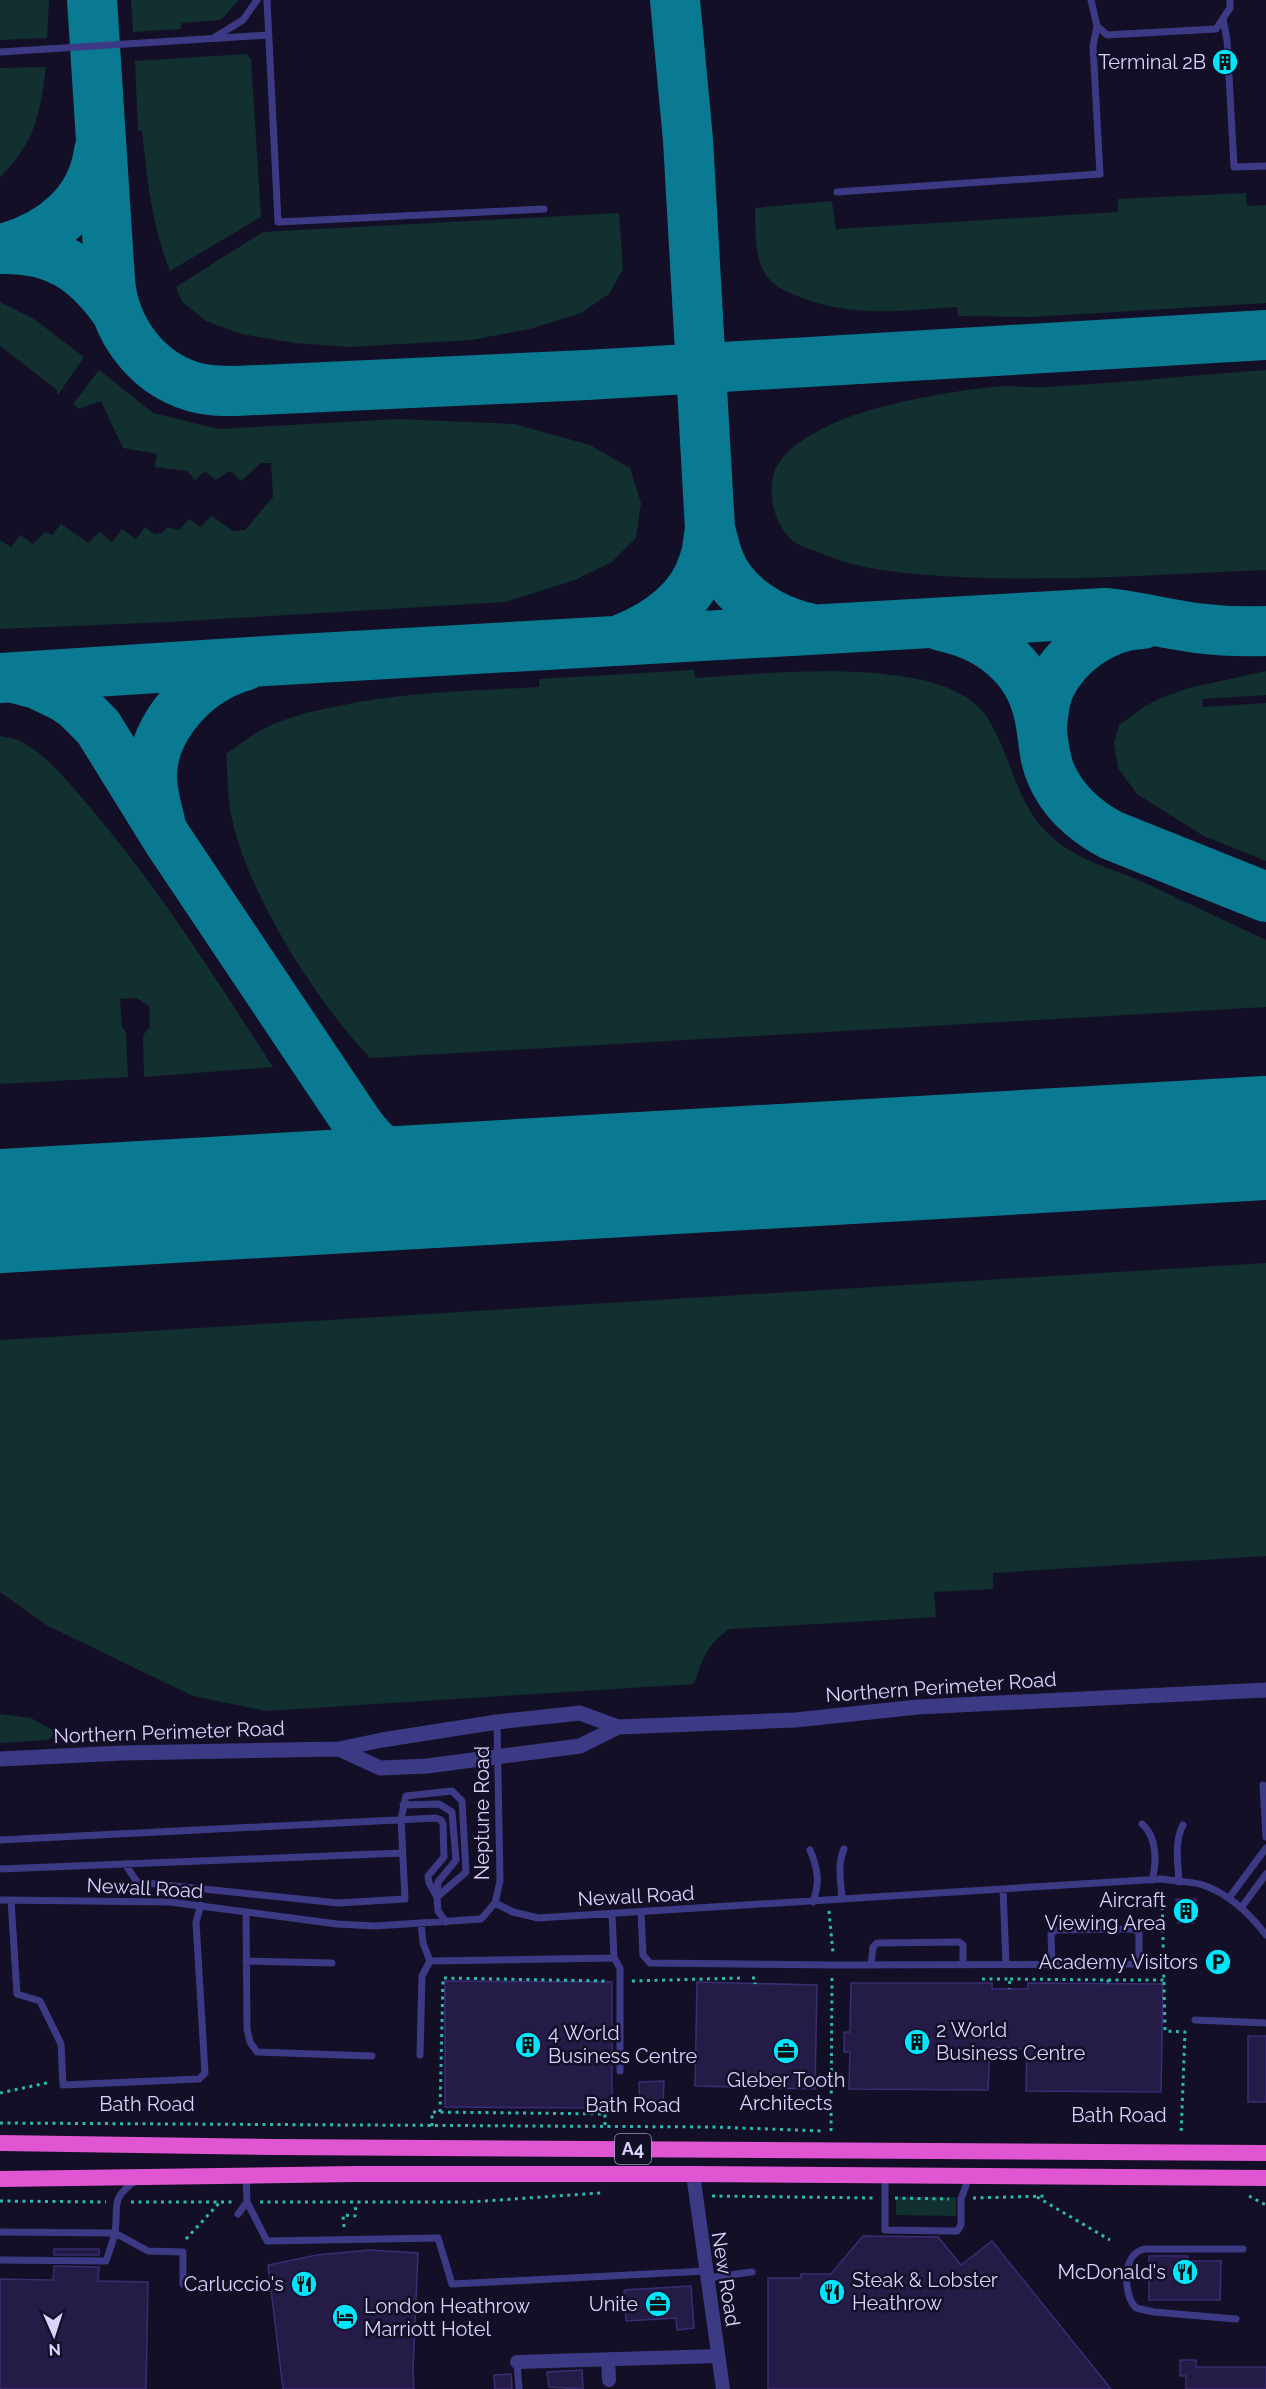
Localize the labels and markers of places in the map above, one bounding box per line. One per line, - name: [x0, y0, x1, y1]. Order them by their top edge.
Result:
- building icon: Terminal 2B: [1210, 47, 1240, 77]
- place label: Terminal 2B: [1098, 50, 1206, 74]
- place label: Aircraft Viewing Area: [1045, 1888, 1166, 1935]
- building icon: Aircraft Viewing Area: [1171, 1896, 1201, 1926]
- parking icon: Academy Visitors: [1203, 1947, 1233, 1977]
- place label: Academy Visitors: [1039, 1950, 1198, 1974]
- place label: 2 World Business Centre: [936, 2018, 1085, 2065]
- place label: 4 World Business Centre: [548, 2021, 697, 2068]
- building icon: 2 World Business Centre: [902, 2027, 932, 2057]
- building icon: 4 World Business Centre: [513, 2030, 543, 2060]
- office icon: Gleber Tooth Architects: [771, 2036, 801, 2066]
- place label: Gleber Tooth Architects: [727, 2068, 845, 2115]
- restaurant icon: McDonald's: [1170, 2257, 1200, 2287]
- place label: McDonald's: [1058, 2260, 1166, 2284]
- place label: Steak & Lobster Heathrow: [852, 2268, 998, 2315]
- restaurant icon: Carluccio's: [289, 2269, 319, 2299]
- place label: Carluccio's: [184, 2272, 284, 2296]
- restaurant icon: Steak & Lobster Heathrow: [817, 2277, 847, 2307]
- office icon: Unite: [643, 2289, 673, 2319]
- place label: Unite: [589, 2292, 638, 2316]
- place label: London Heathrow Marriott Hotel: [364, 2294, 530, 2341]
- hotel icon: London Heathrow Marriott Hotel: [330, 2302, 360, 2332]

